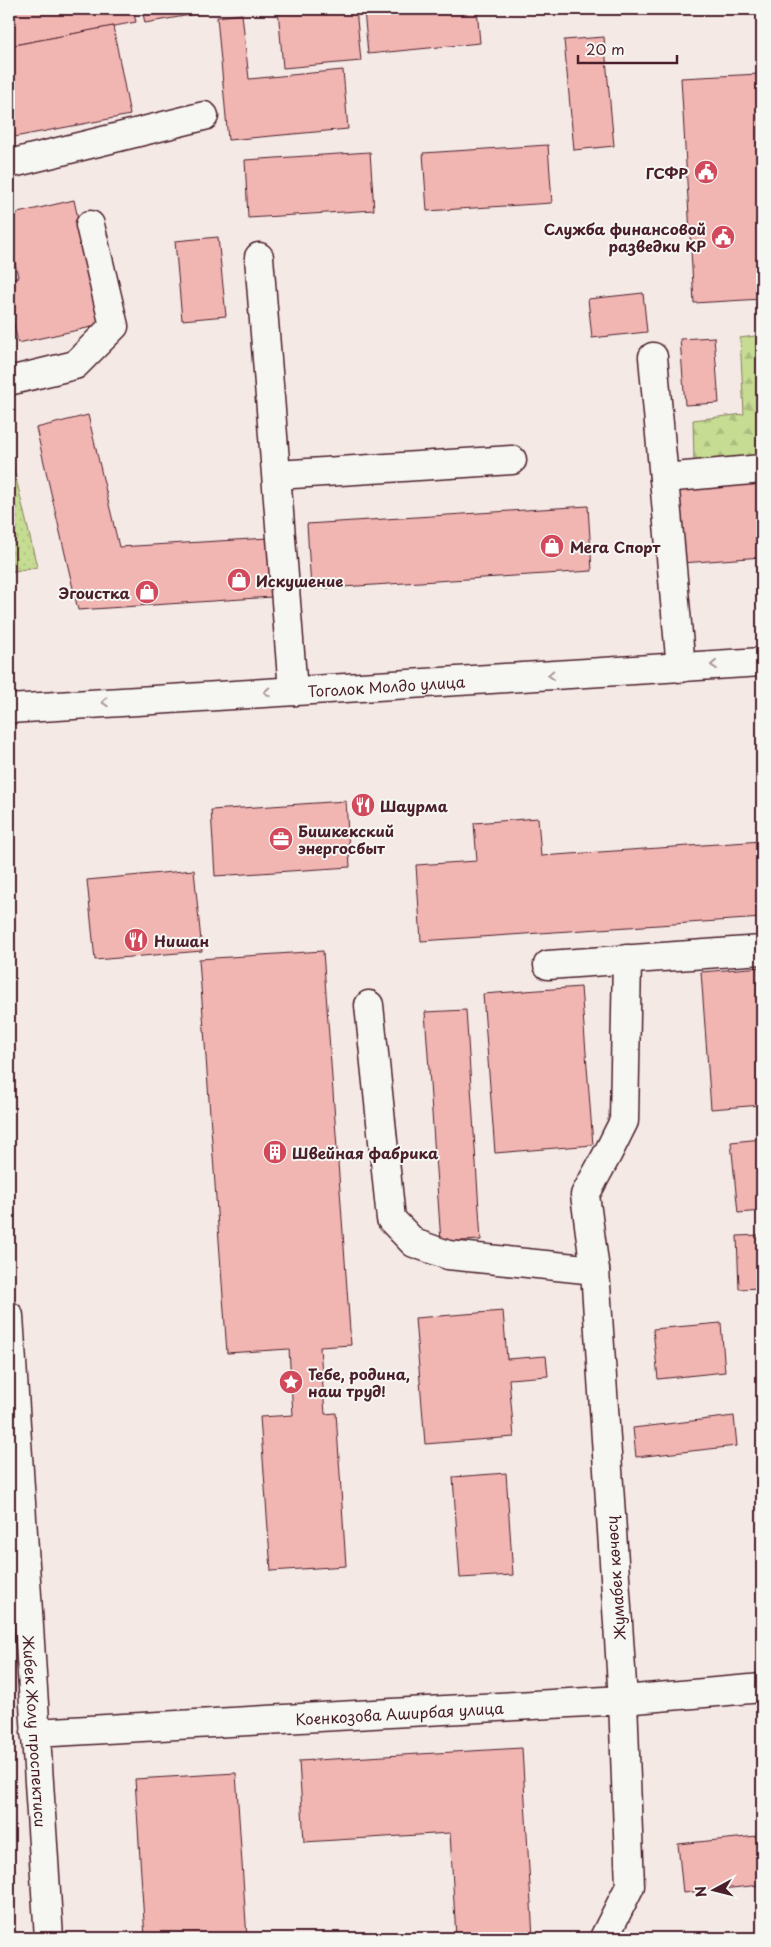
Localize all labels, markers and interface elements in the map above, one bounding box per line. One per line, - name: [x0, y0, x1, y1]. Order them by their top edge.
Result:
- scale bar: [578, 32, 677, 64]
- text: 20 m: [586, 37, 625, 60]
- public building icon: ГСФР: [693, 159, 719, 185]
- place label: ГСФР: [646, 161, 688, 184]
- place label: Служба финансовой разведки КР: [544, 217, 706, 257]
- public building icon: Служба финансовой разведки КР: [710, 224, 736, 250]
- shop icon: Мега Спорт: [539, 533, 565, 559]
- place label: Мега Спорт: [570, 535, 662, 558]
- shop icon: Искушение: [226, 567, 252, 593]
- place label: Искушение: [256, 569, 343, 592]
- shop icon: Эгоистка: [134, 579, 160, 605]
- place label: Эгоистка: [58, 581, 131, 604]
- one-way arrow: [709, 660, 717, 671]
- street label: Тоголок Молдо улица: [307, 669, 466, 702]
- one-way arrow: [547, 670, 555, 681]
- one-way arrow: [263, 687, 271, 698]
- one-way arrow: [100, 696, 108, 707]
- restaurant icon: Шаурма: [350, 792, 376, 818]
- place label: Шаурма: [380, 794, 449, 817]
- place label: Бишкекский энергосбыт: [298, 819, 394, 859]
- office icon: Бишкекский энергосбыт: [268, 826, 294, 852]
- restaurant icon: Нишан: [123, 927, 149, 953]
- place label: Нишан: [154, 929, 210, 952]
- building icon: Швейная фабрика: [262, 1139, 288, 1165]
- place label: Швейная фабрика: [292, 1141, 439, 1164]
- place label: Тебе, родина, наш труд!: [308, 1362, 410, 1402]
- place icon: Тебе, родина, наш труд!: [278, 1369, 304, 1395]
- street label: Жумабек көчөсү: [599, 1515, 631, 1641]
- street label: Жибек Жолу проспектиси: [18, 1634, 53, 1828]
- street label: Коенкозова Аширбая улица: [295, 1695, 505, 1730]
- north arrow: [688, 1864, 738, 1914]
- text: N: [690, 1885, 712, 1898]

